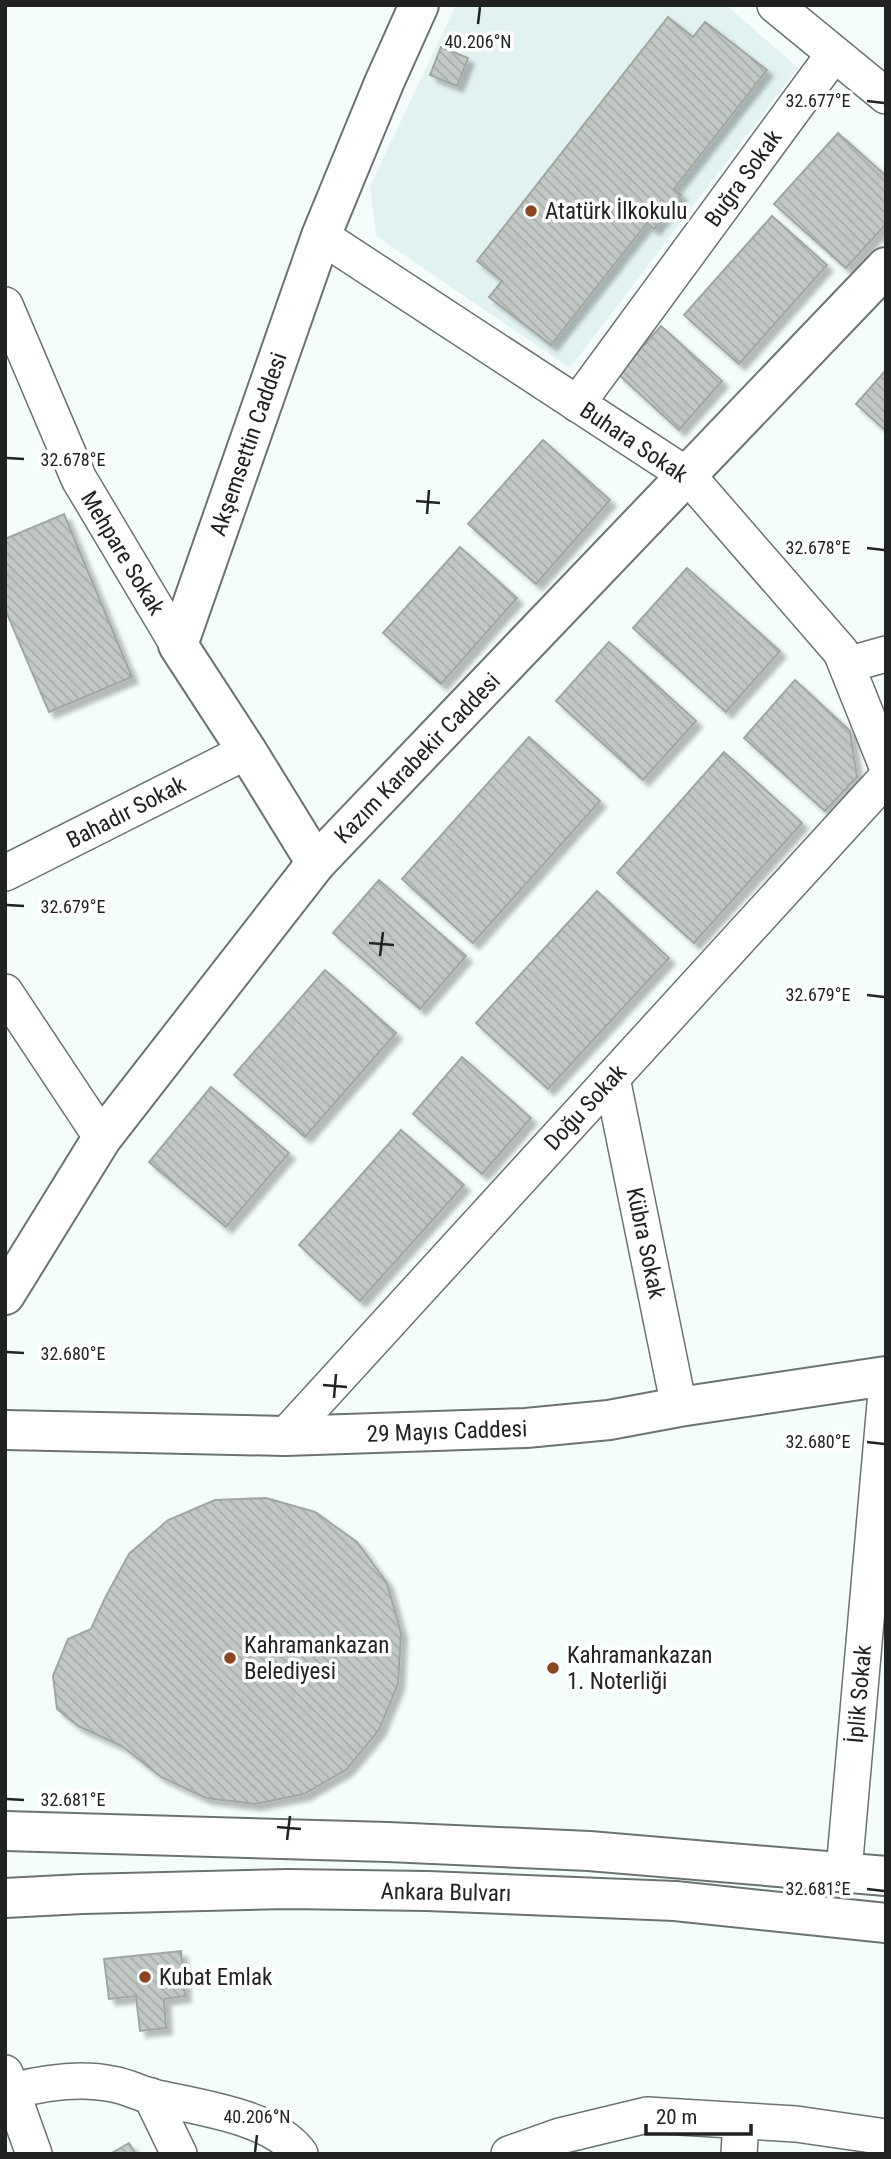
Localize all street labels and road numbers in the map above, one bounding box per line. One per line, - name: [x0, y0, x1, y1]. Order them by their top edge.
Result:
- street label: Buğra Sokak: [699, 124, 788, 232]
- street label: Akşemsettin Caddesi: [204, 349, 293, 539]
- street label: Buhara Sokak: [575, 397, 693, 489]
- street label: Mehpare Sokak: [75, 486, 170, 621]
- street label: Kazım Karabekir Caddesi: [329, 668, 506, 849]
- street label: Bahadır Sokak: [62, 771, 191, 854]
- street label: Doğu Sokak: [539, 1058, 632, 1156]
- street label: Kübra Sokak: [621, 1185, 671, 1302]
- street label: 29 Mayıs Caddesi: [366, 1415, 528, 1448]
- street label: İplik Sokak: [842, 1643, 877, 1744]
- street label: Ankara Bulvarı: [380, 1878, 512, 1907]

